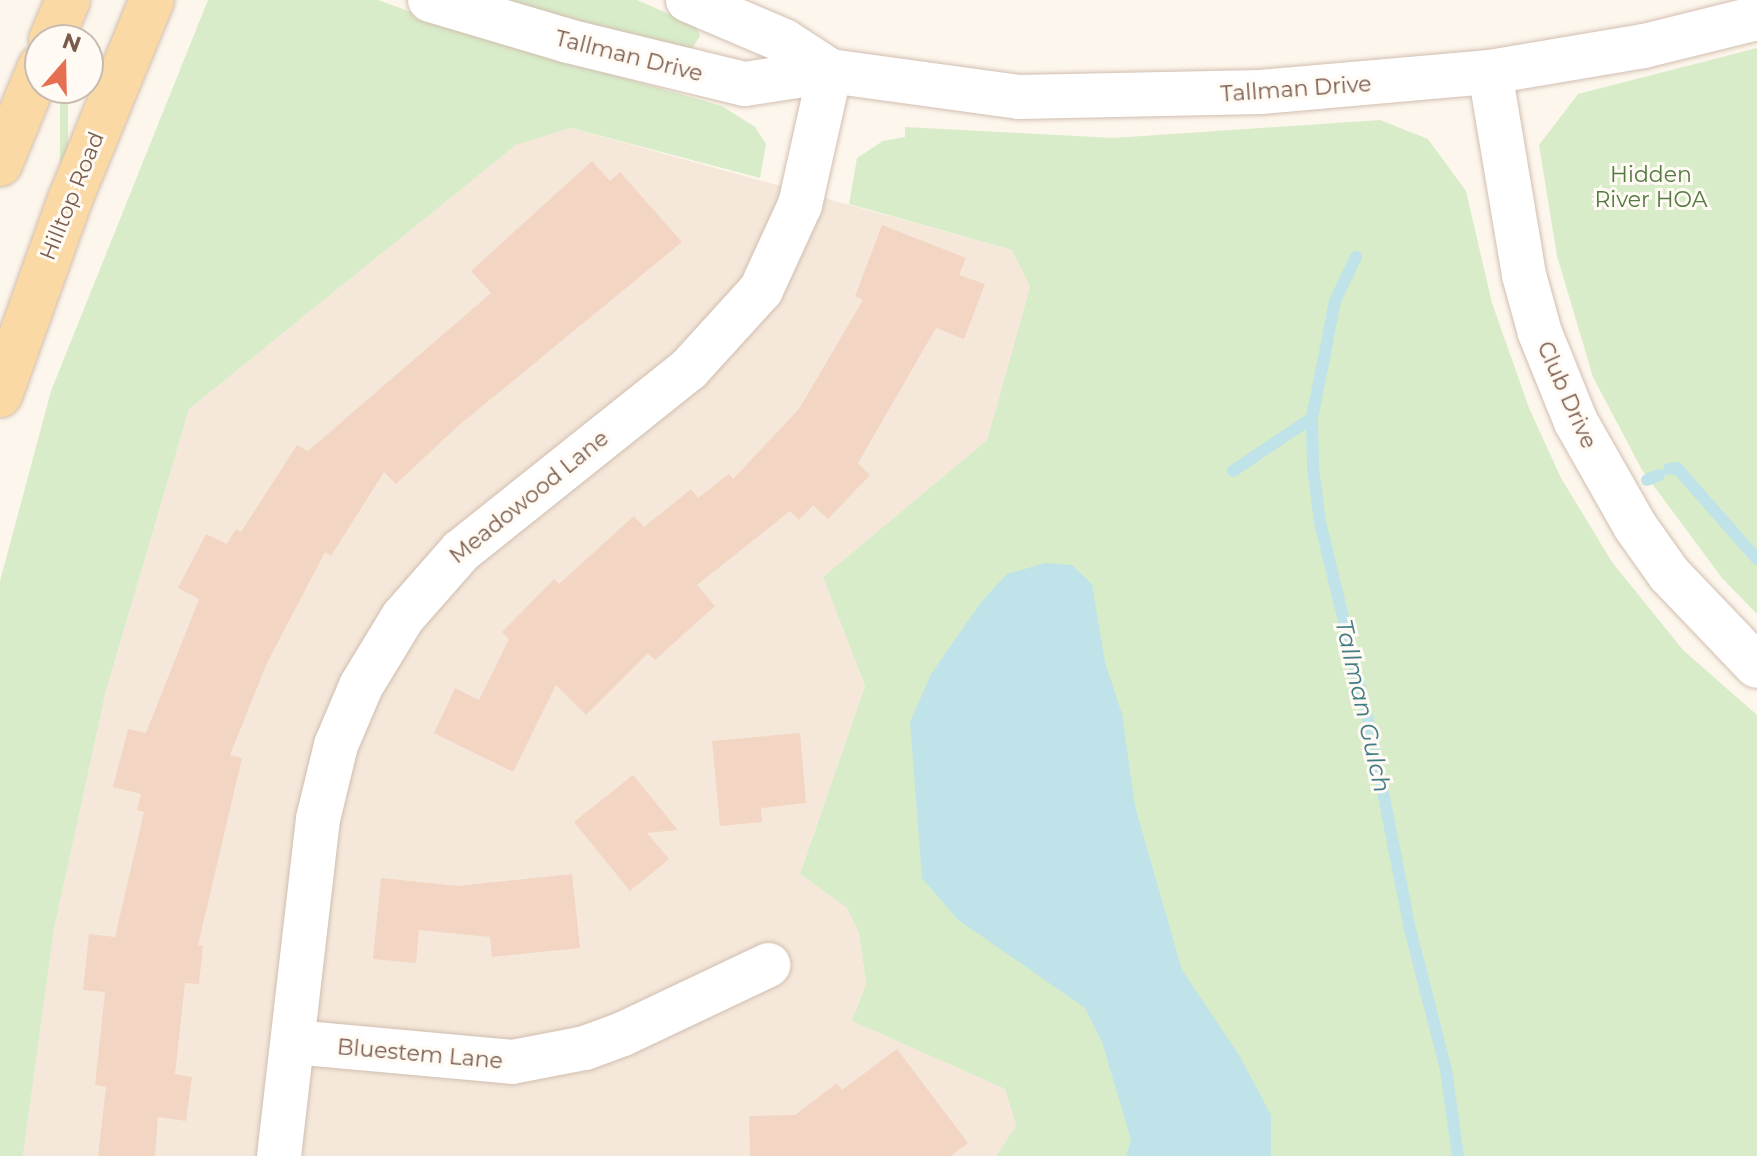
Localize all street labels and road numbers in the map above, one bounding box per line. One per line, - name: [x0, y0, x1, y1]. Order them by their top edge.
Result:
- street label: Tallman Drive: [552, 25, 706, 87]
- street label: Tallman Drive: [1220, 71, 1372, 107]
- street label: Hilltop Road: [34, 128, 110, 264]
- street label: Club Drive: [1532, 337, 1602, 453]
- street label: Meadowood Lane: [444, 425, 614, 569]
- street label: Bluestem Lane: [336, 1034, 504, 1074]

